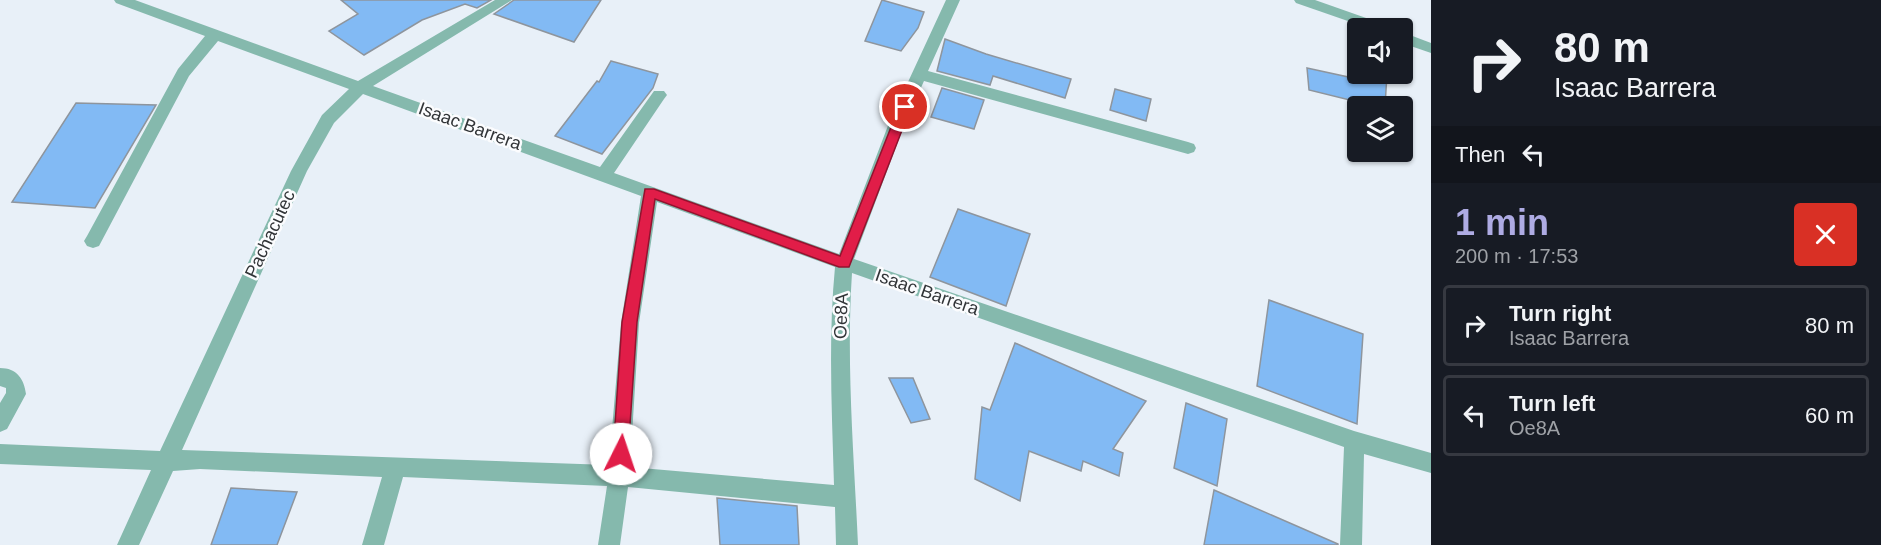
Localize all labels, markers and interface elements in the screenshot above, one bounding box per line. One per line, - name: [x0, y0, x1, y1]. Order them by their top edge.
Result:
- map controls: [1347, 18, 1413, 162]
- button: sound: [1347, 18, 1413, 84]
- icon: right: [1455, 24, 1533, 102]
- text: 80 m: [1554, 24, 1650, 71]
- text: Isaac Barrera: [1554, 73, 1716, 103]
- pin: [879, 81, 930, 132]
- icon: arrive: [888, 90, 921, 123]
- button: layers: [1347, 96, 1413, 162]
- street label: Isaac Barrera: [416, 98, 525, 154]
- icon: left: [1517, 138, 1550, 171]
- text: Then: [1455, 142, 1505, 167]
- street label: Pachacutec: [241, 187, 299, 281]
- text: 1 min: [1455, 202, 1549, 243]
- button: close: [1794, 203, 1857, 266]
- text: 200 m · 17:53: [1455, 245, 1578, 267]
- street label: Isaac Barrera: [873, 265, 982, 319]
- street label: Oe8A: [830, 293, 852, 339]
- text: Turn right: [1509, 301, 1611, 326]
- icon: right: [1458, 309, 1491, 342]
- text: 80 m: [1805, 313, 1854, 338]
- text: Isaac Barrera: [1509, 327, 1629, 349]
- text: Turn left: [1509, 391, 1595, 416]
- icon: left: [1458, 399, 1491, 432]
- text: 60 m: [1805, 403, 1854, 428]
- text: Oe8A: [1509, 417, 1560, 439]
- position arrow: [589, 422, 653, 486]

